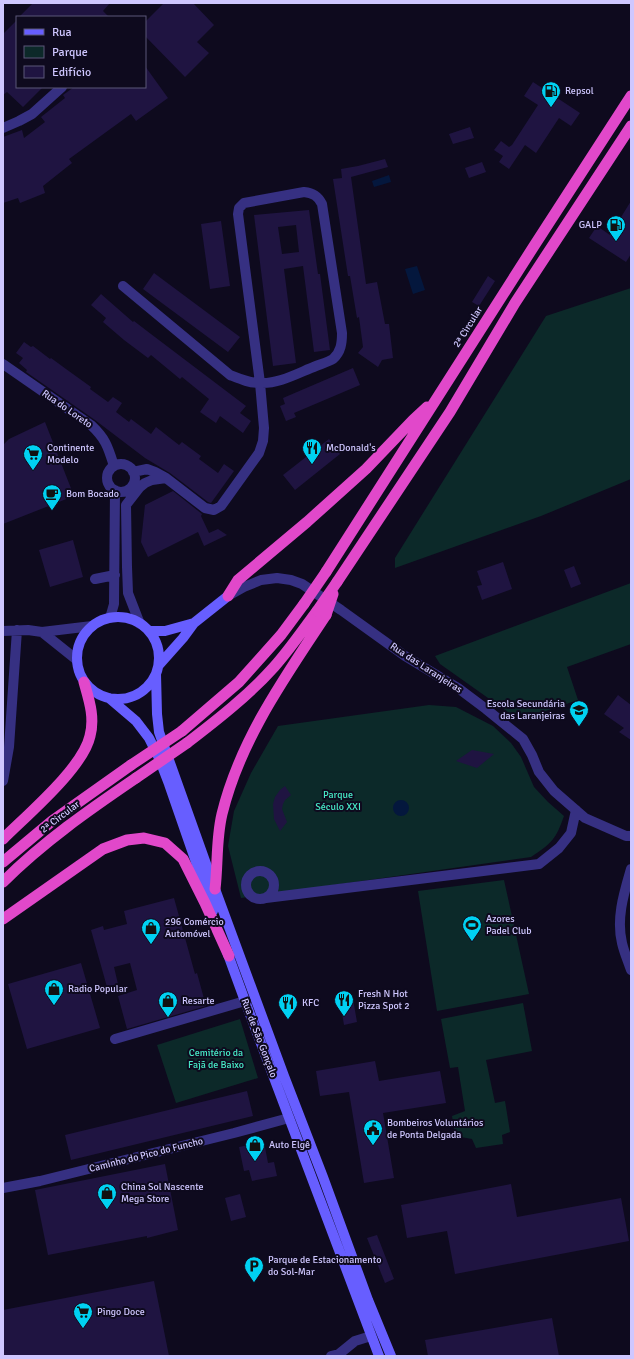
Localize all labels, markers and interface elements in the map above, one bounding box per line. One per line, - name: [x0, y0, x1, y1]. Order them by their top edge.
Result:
- legend: [16, 16, 146, 88]
- text: Rua: [52, 25, 72, 40]
- text: Parque: [52, 45, 88, 60]
- text: Edifício: [52, 65, 91, 80]
- fuel station icon: Repsol: [540, 80, 562, 108]
- place label: Repsol: [565, 85, 594, 97]
- fuel station icon: GALP: [605, 214, 627, 242]
- place label: GALP: [579, 219, 602, 231]
- street label: 2ª Circular: [451, 304, 485, 350]
- street label: Rua do Loreto: [40, 387, 94, 431]
- restaurant icon: McDonald's: [301, 437, 323, 465]
- place label: Continente Modelo: [47, 442, 94, 466]
- place label: McDonald's: [326, 442, 376, 454]
- supermarket icon: Continente Modelo: [22, 443, 44, 471]
- cafe icon: Bom Bocado: [41, 483, 63, 511]
- place label: Bom Bocado: [66, 488, 119, 500]
- street label: Rua das Laranjeiras: [388, 640, 465, 696]
- place label: Escola Secundária das Laranjeiras: [487, 698, 566, 722]
- school or university icon: Escola Secundária das Laranjeiras: [568, 699, 590, 727]
- park label: Parque Século XXI: [315, 789, 361, 813]
- street label: 2ª Circular: [38, 798, 82, 836]
- place label: Azores Padel Club: [486, 913, 532, 937]
- sports icon: Azores Padel Club: [461, 914, 483, 942]
- place label: 296 Comércio Automóvel: [165, 916, 224, 940]
- shop icon: 296 Comércio Automóvel: [140, 917, 162, 945]
- shop icon: Radio Popular: [43, 978, 65, 1006]
- place label: Radio Popular: [68, 983, 128, 995]
- place label: Fresh N Hot Pizza Spot 2: [358, 988, 410, 1012]
- restaurant icon: Fresh N Hot Pizza Spot 2: [333, 989, 355, 1017]
- shop icon: Resarte: [157, 990, 179, 1018]
- restaurant icon: KFC: [277, 992, 299, 1020]
- place label: Resarte: [182, 995, 215, 1007]
- street label: Rua de São Gonçalo: [238, 997, 280, 1079]
- place label: KFC: [302, 997, 319, 1009]
- park label: Cemitério da Fajã de Baixo: [188, 1047, 244, 1071]
- place label: Bombeiros Voluntários de Ponta Delgada: [387, 1117, 484, 1141]
- public building icon: Bombeiros Voluntários de Ponta Delgada: [362, 1118, 384, 1146]
- shop icon: Auto Elgê: [244, 1134, 266, 1162]
- street label: Caminho do Pico do Funcho: [88, 1135, 204, 1175]
- place label: Auto Elgê: [269, 1139, 310, 1151]
- place label: China Sol Nascente Mega Store: [121, 1181, 204, 1205]
- shop icon: China Sol Nascente Mega Store: [96, 1182, 118, 1210]
- place label: Parque de Estacionamento do Sol-Mar: [268, 1254, 381, 1278]
- parking icon: Parque de Estacionamento do Sol-Mar: [243, 1255, 265, 1283]
- supermarket icon: Pingo Doce: [72, 1301, 94, 1329]
- place label: Pingo Doce: [97, 1306, 145, 1318]

